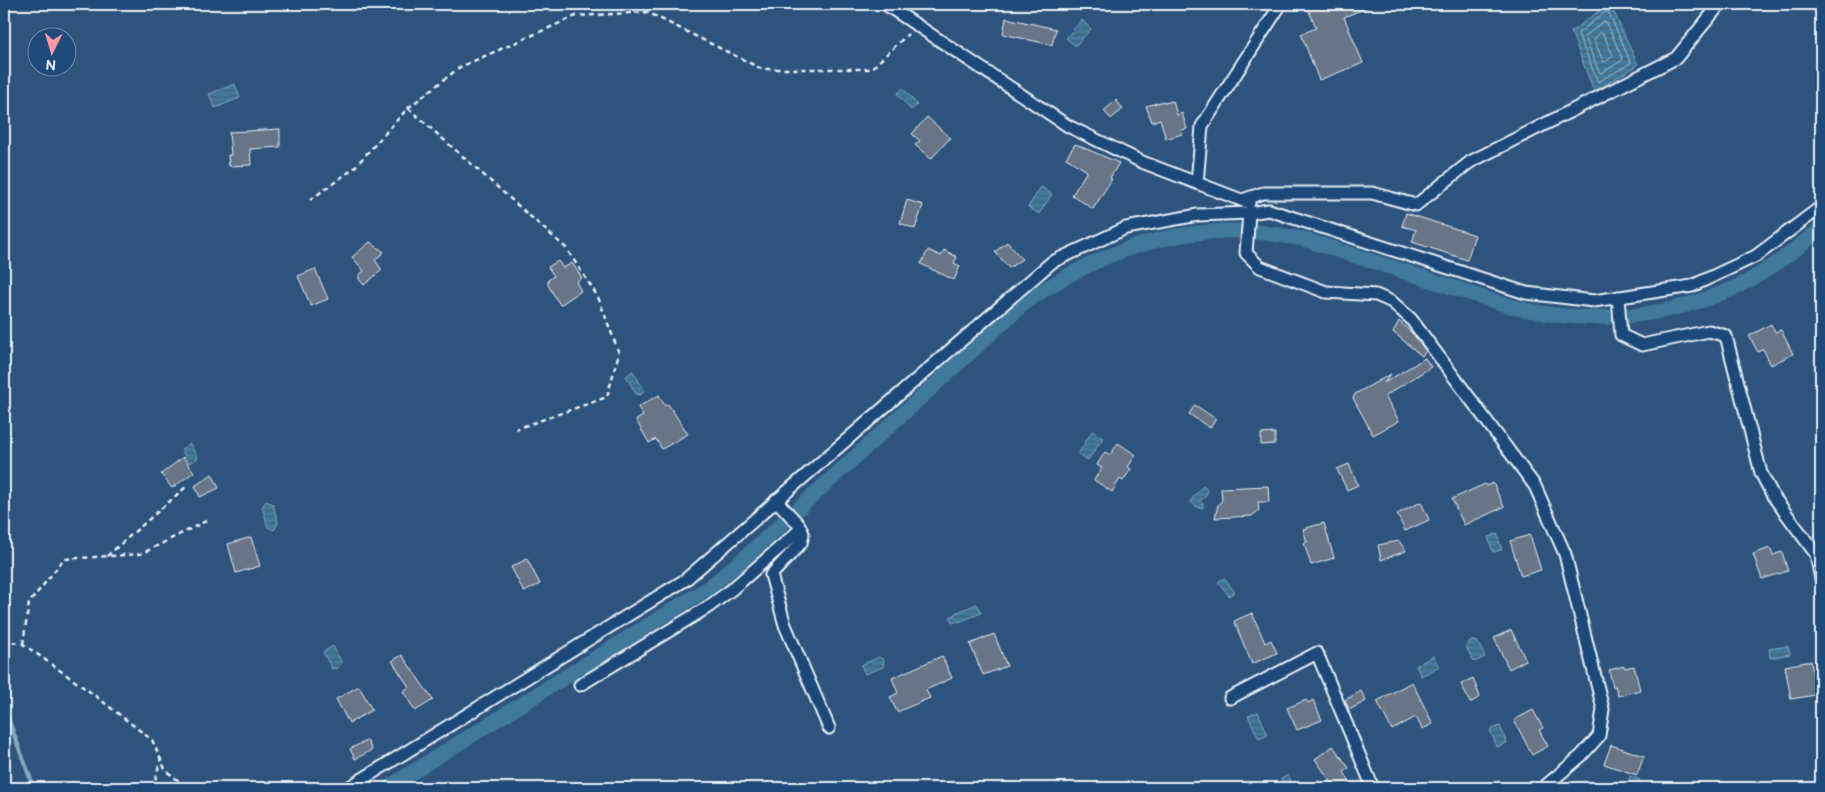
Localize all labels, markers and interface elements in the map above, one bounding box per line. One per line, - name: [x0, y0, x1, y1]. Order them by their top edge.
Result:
- north arrow: [28, 28, 78, 78]
- text: N: [45, 56, 57, 73]

